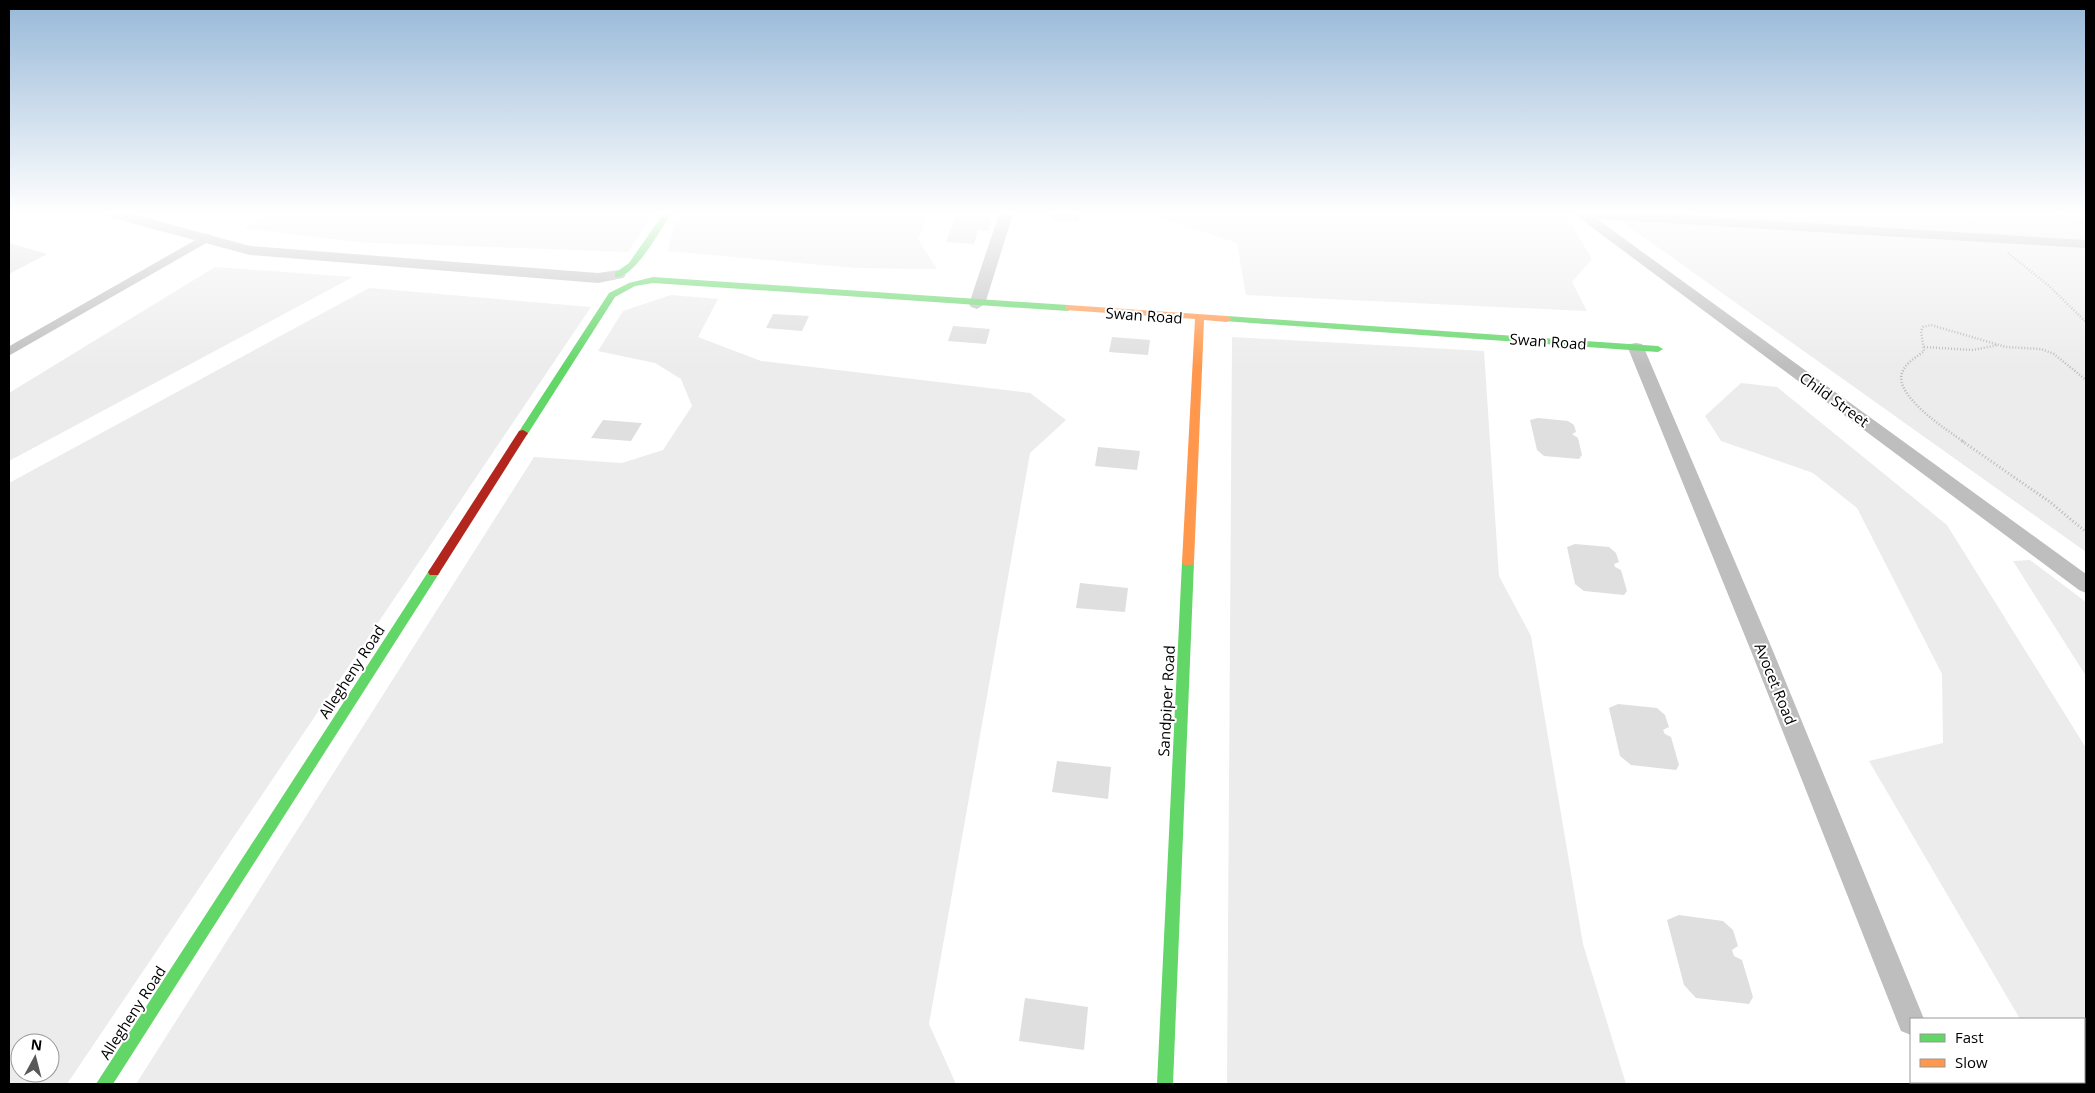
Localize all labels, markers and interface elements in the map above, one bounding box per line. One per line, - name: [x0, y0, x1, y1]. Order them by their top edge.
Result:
- street label: Swan Road: [1105, 302, 1183, 328]
- street label: Swan Road: [1509, 328, 1587, 354]
- street label: Child Street: [1796, 367, 1873, 431]
- street label: Allegheny Road: [313, 621, 389, 722]
- street label: Avocet Road: [1750, 640, 1801, 728]
- street label: Sandpiper Road: [1153, 645, 1179, 757]
- street label: Allegheny Road: [94, 962, 170, 1063]
- legend: [1910, 1018, 2085, 1083]
- text: Fast: [1955, 1027, 1984, 1047]
- north arrow: [10, 1033, 60, 1083]
- text: N: [30, 1034, 43, 1055]
- text: Slow: [1955, 1052, 1988, 1072]

